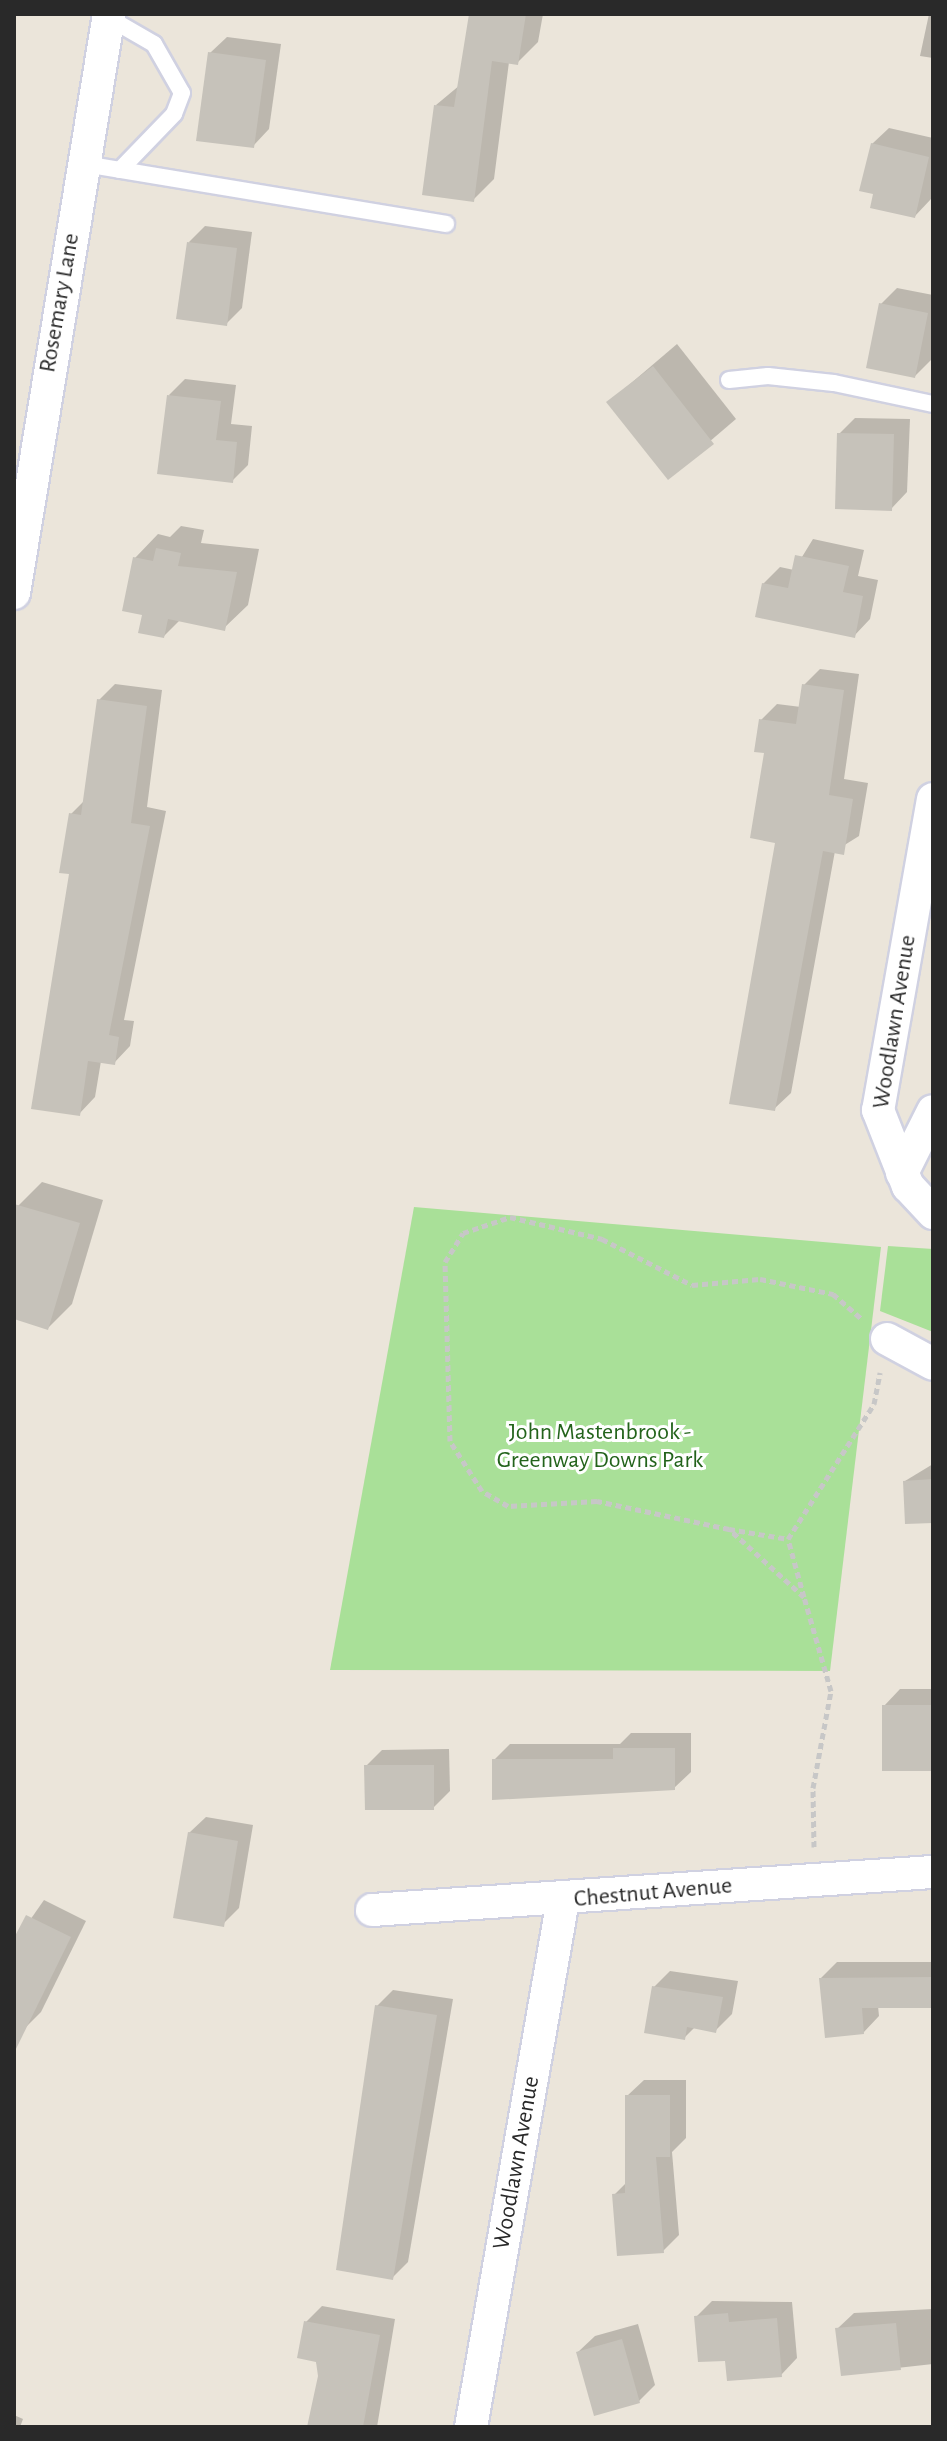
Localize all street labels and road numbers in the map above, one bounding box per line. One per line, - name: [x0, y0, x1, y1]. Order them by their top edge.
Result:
- street label: Rosemary Lane: [34, 231, 86, 375]
- street label: Woodlawn Avenue: [867, 933, 923, 1111]
- street label: Chestnut Avenue: [573, 1872, 733, 1914]
- street label: Woodlawn Avenue: [488, 2074, 546, 2252]

